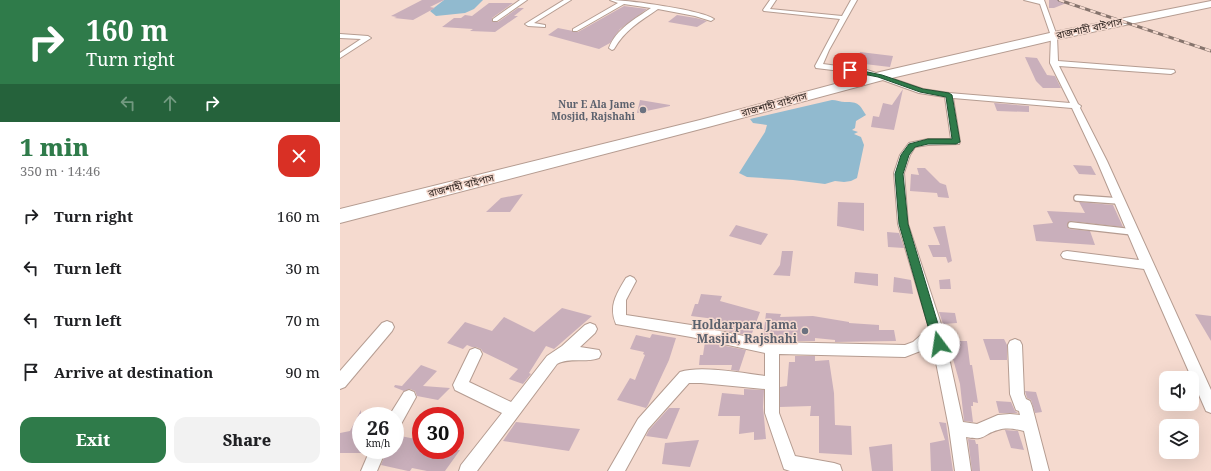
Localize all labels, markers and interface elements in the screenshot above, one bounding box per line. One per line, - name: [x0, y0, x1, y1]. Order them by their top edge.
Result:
- text: 160 m: [86, 11, 168, 49]
- street label: রাজশাহী বাইপাস: [1054, 14, 1124, 42]
- icon: right: [20, 16, 72, 68]
- text: Turn right: [86, 47, 175, 71]
- pin: [833, 53, 867, 87]
- icon: arrive: [839, 59, 861, 81]
- street label: রাজশাহী বাইপাস: [739, 88, 809, 120]
- icon: left: [117, 92, 139, 114]
- icon: ahead: [159, 92, 181, 114]
- icon: right: [201, 92, 223, 114]
- place label: Nur E Ala Jame Mosjid, Rajshahi: [551, 97, 635, 123]
- marker: Nur E Ala Jame Mosjid, Rajshahi: [638, 105, 648, 115]
- text: 1 min: [20, 130, 89, 163]
- button: close: [278, 135, 320, 177]
- text: 350 m · 14:46: [20, 162, 100, 180]
- street label: রাজশাহী বাইপাস: [426, 170, 496, 200]
- icon: right: [20, 205, 42, 227]
- text: Turn right: [54, 206, 133, 226]
- text: 160 m: [277, 206, 320, 226]
- icon: left: [20, 257, 42, 279]
- text: Turn left: [54, 258, 122, 278]
- text: 30 m: [285, 258, 320, 278]
- icon: left: [20, 309, 42, 331]
- text: Turn left: [54, 310, 122, 330]
- text: 70 m: [285, 310, 320, 330]
- place label: Holdarpara Jama Masjid, Rajshahi: [692, 316, 798, 347]
- position arrow: [918, 323, 960, 365]
- marker: Holdarpara Jama Masjid, Rajshahi: [800, 326, 810, 336]
- icon: arrive: [20, 361, 42, 383]
- text: Arrive at destination: [54, 362, 213, 382]
- text: 90 m: [285, 362, 320, 382]
- map controls: [1159, 371, 1199, 459]
- button: sound: [1159, 371, 1199, 411]
- speed limit sign: 30: [412, 407, 464, 459]
- text: 26: [367, 414, 389, 441]
- button: Exit: [20, 417, 166, 463]
- button: Share: [174, 417, 320, 463]
- button: layers: [1159, 419, 1199, 459]
- text: km/h: [366, 436, 390, 450]

